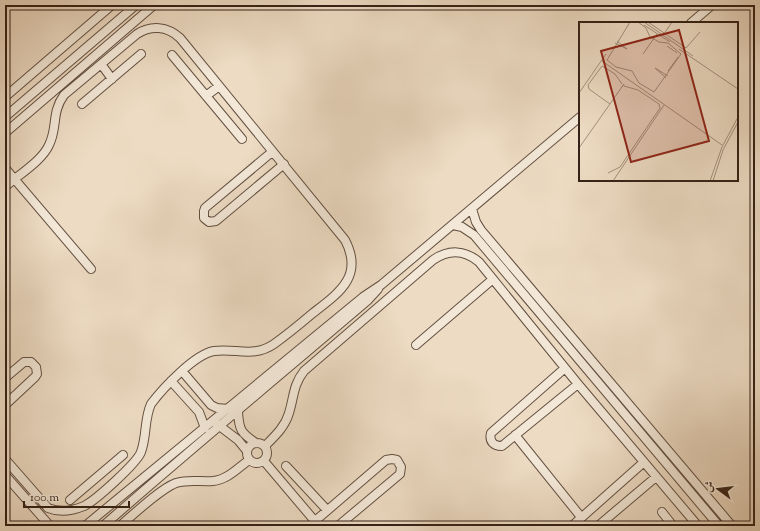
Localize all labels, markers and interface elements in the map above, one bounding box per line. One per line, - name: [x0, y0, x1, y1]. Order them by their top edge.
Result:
- inset map: [579, 22, 738, 181]
- north arrow: [698, 469, 738, 509]
- text: ش: [700, 479, 718, 494]
- scale bar: [24, 483, 129, 509]
- text: 100 m: [30, 489, 59, 507]

